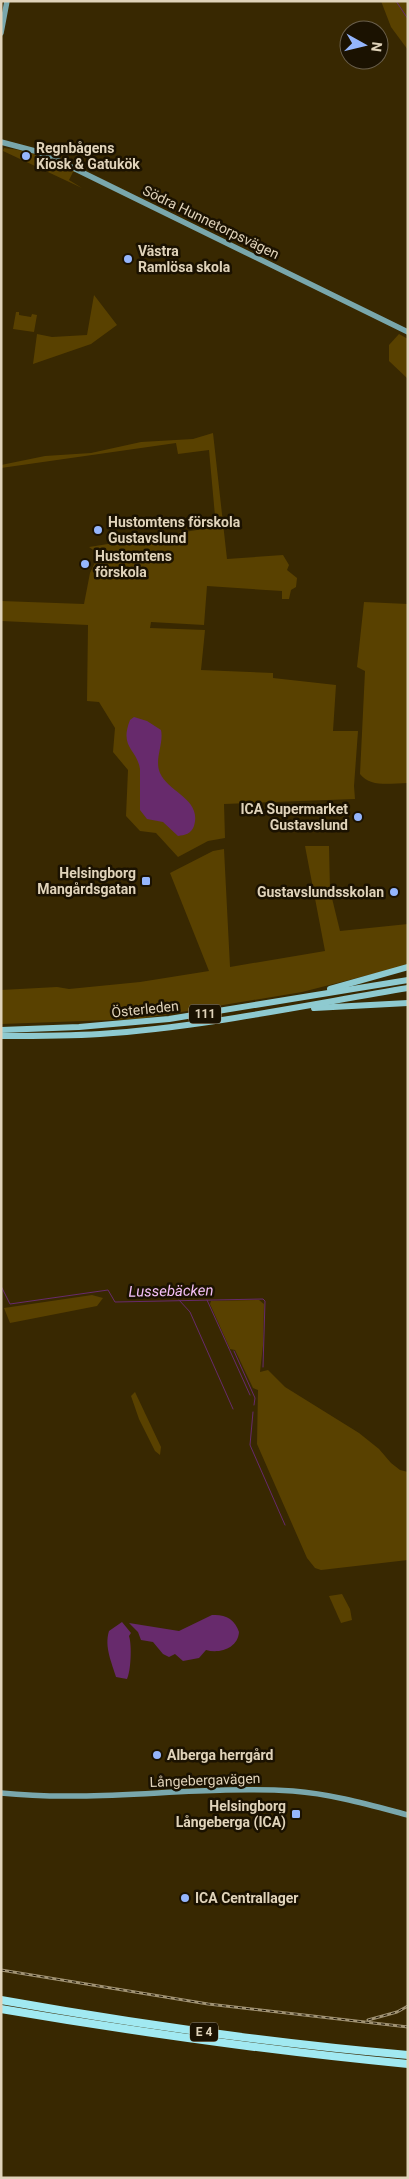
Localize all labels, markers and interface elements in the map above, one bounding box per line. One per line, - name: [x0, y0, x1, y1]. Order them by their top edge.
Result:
- north arrow: [339, 20, 389, 70]
- text: N: [368, 41, 385, 53]
- place label: Regnbågens Kiosk & Gatukök: [36, 140, 140, 172]
- marker: Regnbågens Kiosk & Gatukök: [20, 150, 32, 162]
- street label: Södra Hunnetorpsvägen: [140, 182, 282, 262]
- place label: Västra Ramlösa skola: [138, 243, 231, 275]
- marker: Västra Ramlösa skola: [122, 253, 134, 265]
- place label: Hustomtens förskola Gustavslund: [108, 514, 241, 546]
- marker: Hustomtens förskola Gustavslund: [92, 524, 104, 536]
- place label: Hustomtens förskola: [95, 548, 172, 580]
- marker: Hustomtens förskola: [79, 558, 91, 570]
- place label: ICA Supermarket Gustavslund: [240, 801, 348, 833]
- marker: ICA Supermarket Gustavslund: [352, 811, 364, 823]
- place label: Helsingborg Mangårdsgatan: [37, 865, 136, 897]
- marker: Helsingborg Mangårdsgatan: [140, 875, 152, 887]
- place label: Gustavslundsskolan: [257, 884, 384, 900]
- marker: Gustavslundsskolan: [388, 886, 400, 898]
- street label: Österleden: [111, 998, 179, 1020]
- road number: 111: [189, 1004, 221, 1024]
- water label: Lussebäcken: [128, 1281, 214, 1301]
- place label: Alberga herrgård: [167, 1747, 274, 1763]
- marker: Alberga herrgård: [151, 1749, 163, 1761]
- street label: Långebergavägen: [149, 1770, 261, 1790]
- place label: Helsingborg Långeberga (ICA): [176, 1798, 286, 1831]
- marker: Helsingborg Långeberga (ICA): [290, 1808, 302, 1820]
- place label: ICA Centrallager: [195, 1890, 298, 1906]
- marker: ICA Centrallager: [179, 1892, 191, 1904]
- road number: E 4: [190, 2022, 218, 2041]

